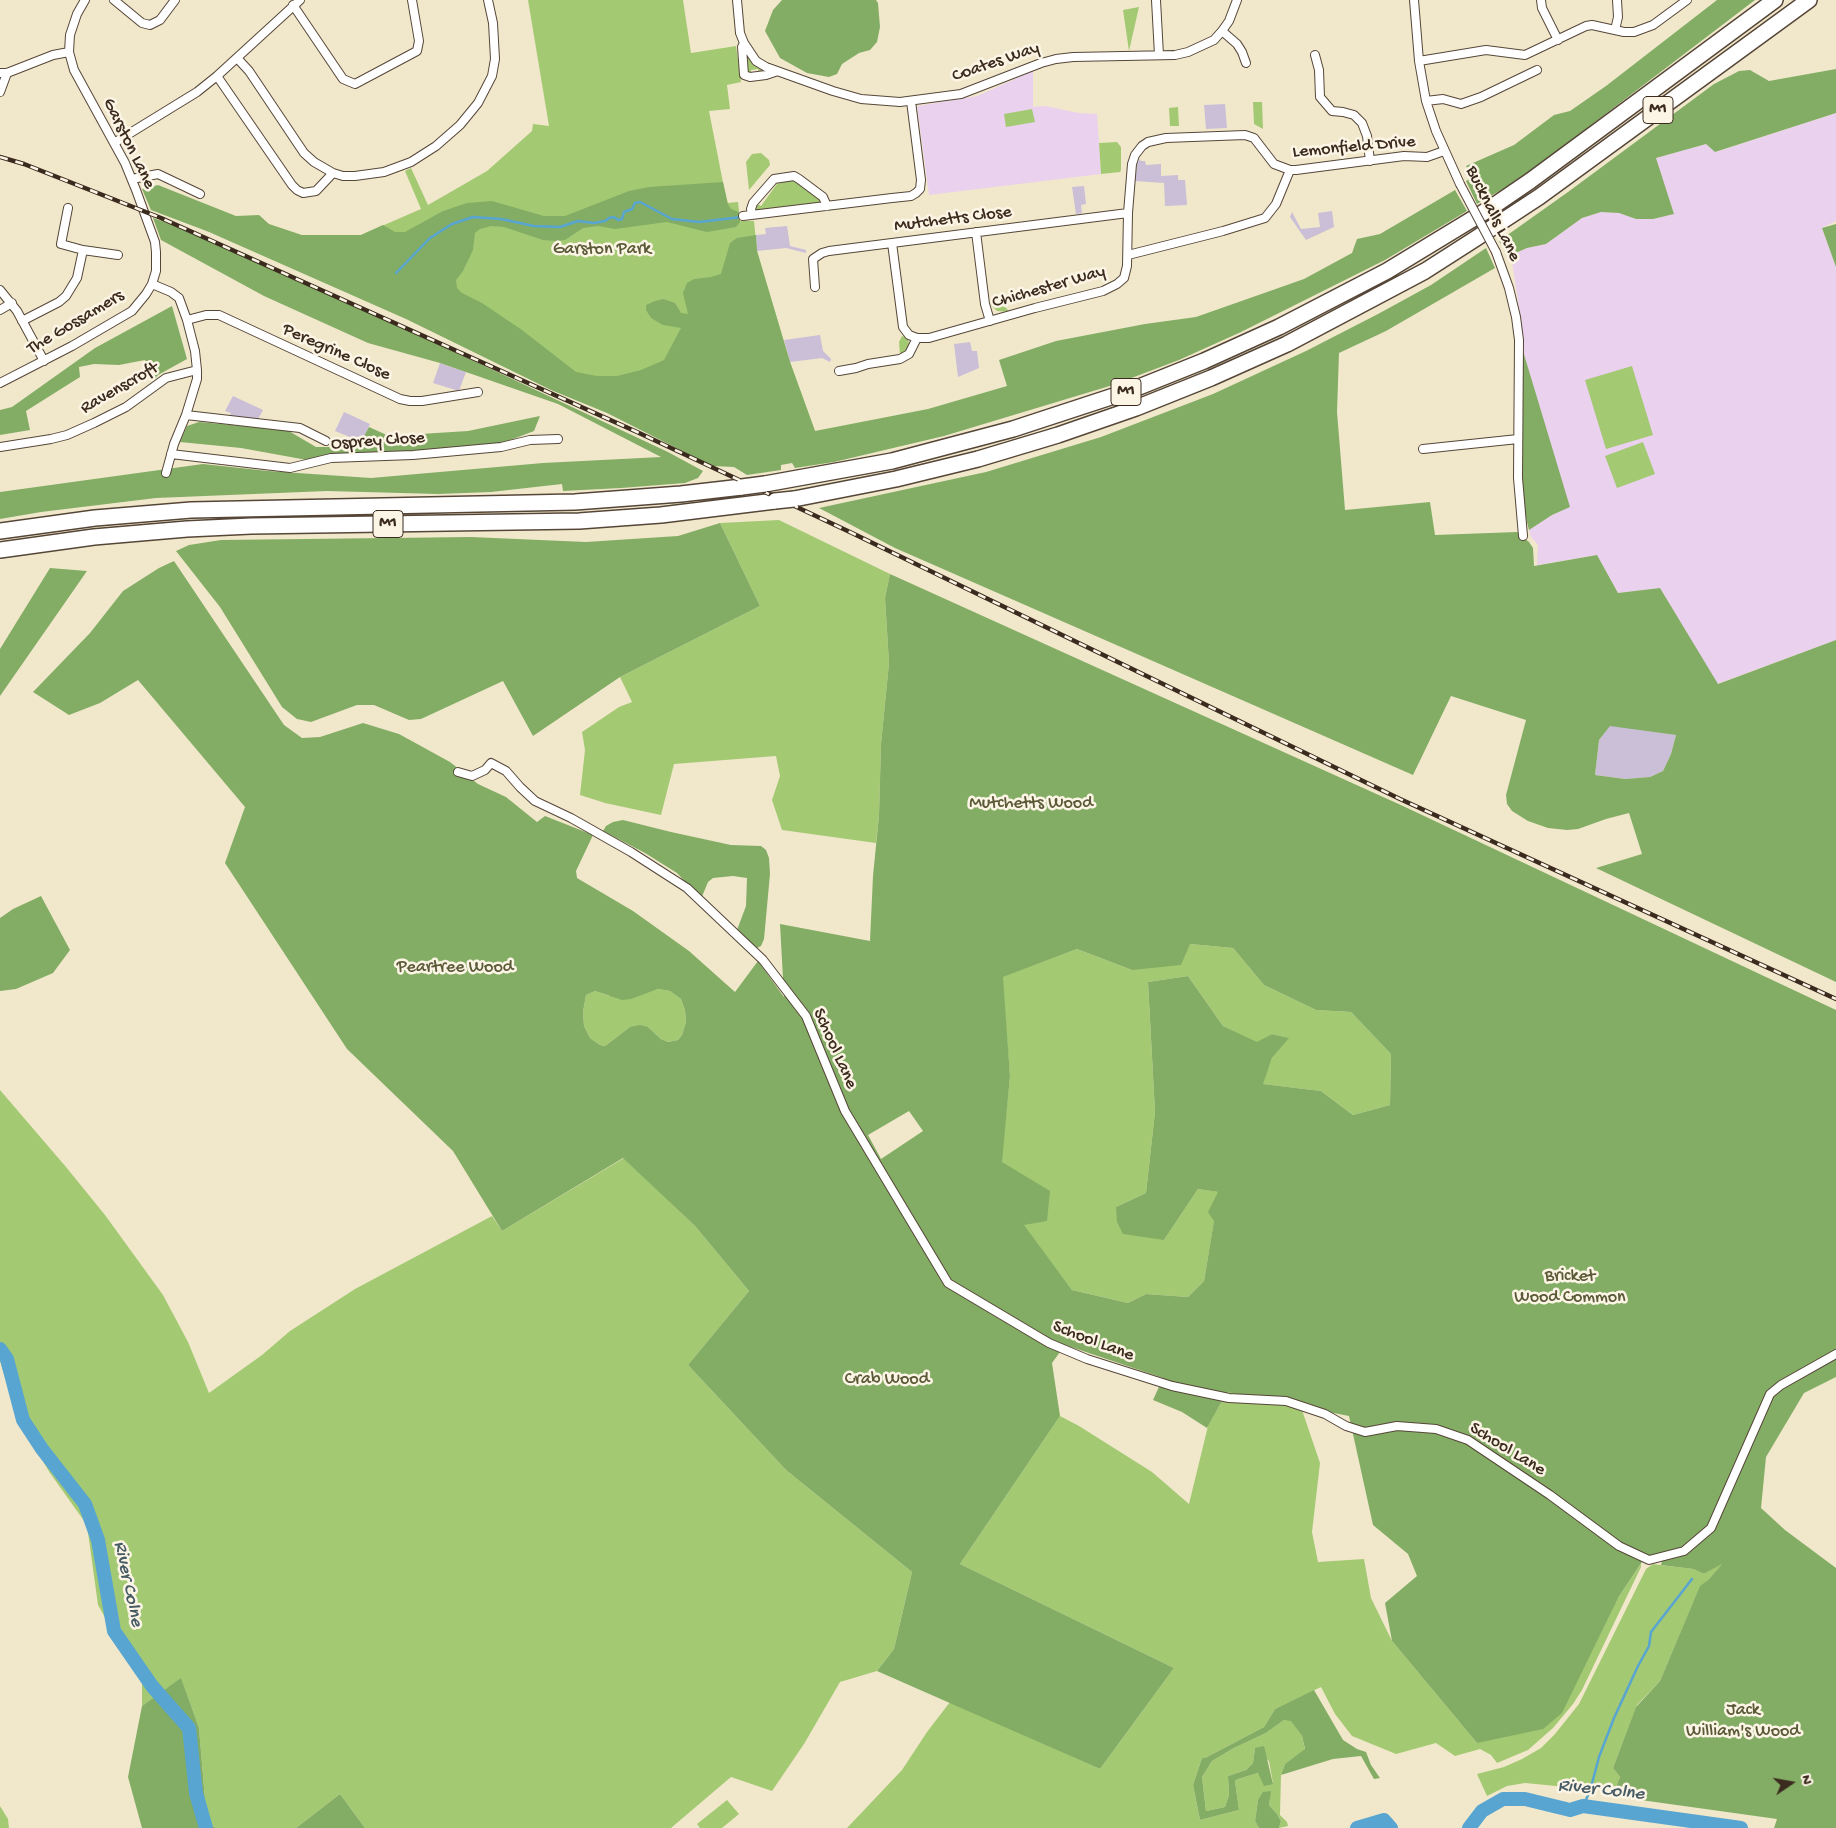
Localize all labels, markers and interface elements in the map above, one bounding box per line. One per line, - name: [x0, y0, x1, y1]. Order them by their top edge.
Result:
- street label: Coates Way: [950, 38, 1042, 88]
- street label: Garston Lane: [97, 95, 159, 193]
- road number: M1: [1643, 96, 1673, 124]
- street label: Lemonfield Drive: [1292, 132, 1416, 164]
- street label: Bucknalls Lane: [1460, 163, 1524, 265]
- street label: Mutchetts Close: [893, 202, 1013, 238]
- park label: Garston Park: [553, 239, 651, 261]
- street label: Chichester Way: [990, 262, 1108, 314]
- street label: The Gossamers: [24, 286, 128, 360]
- street label: Peregrine Close: [278, 319, 394, 387]
- street label: Ravenscroft: [77, 358, 163, 420]
- road number: M1: [1111, 378, 1141, 406]
- street label: Osprey Close: [330, 428, 426, 456]
- road number: M1: [373, 510, 403, 538]
- park label: Mutchetts Wood: [969, 793, 1093, 815]
- park label: Peartree Wood: [397, 957, 513, 979]
- street label: School Lane: [807, 1006, 861, 1092]
- park label: Bricket Wood Common: [1514, 1266, 1626, 1308]
- street label: School Lane: [1049, 1317, 1137, 1367]
- park label: Crab Wood: [845, 1369, 929, 1391]
- street label: School Lane: [1465, 1418, 1549, 1482]
- water label: River Colne: [107, 1539, 147, 1629]
- park label: Jack William's Wood: [1686, 1700, 1800, 1742]
- north arrow: [1766, 1758, 1816, 1808]
- text: N: [1797, 1774, 1815, 1786]
- water label: River Colne: [1557, 1775, 1645, 1807]

